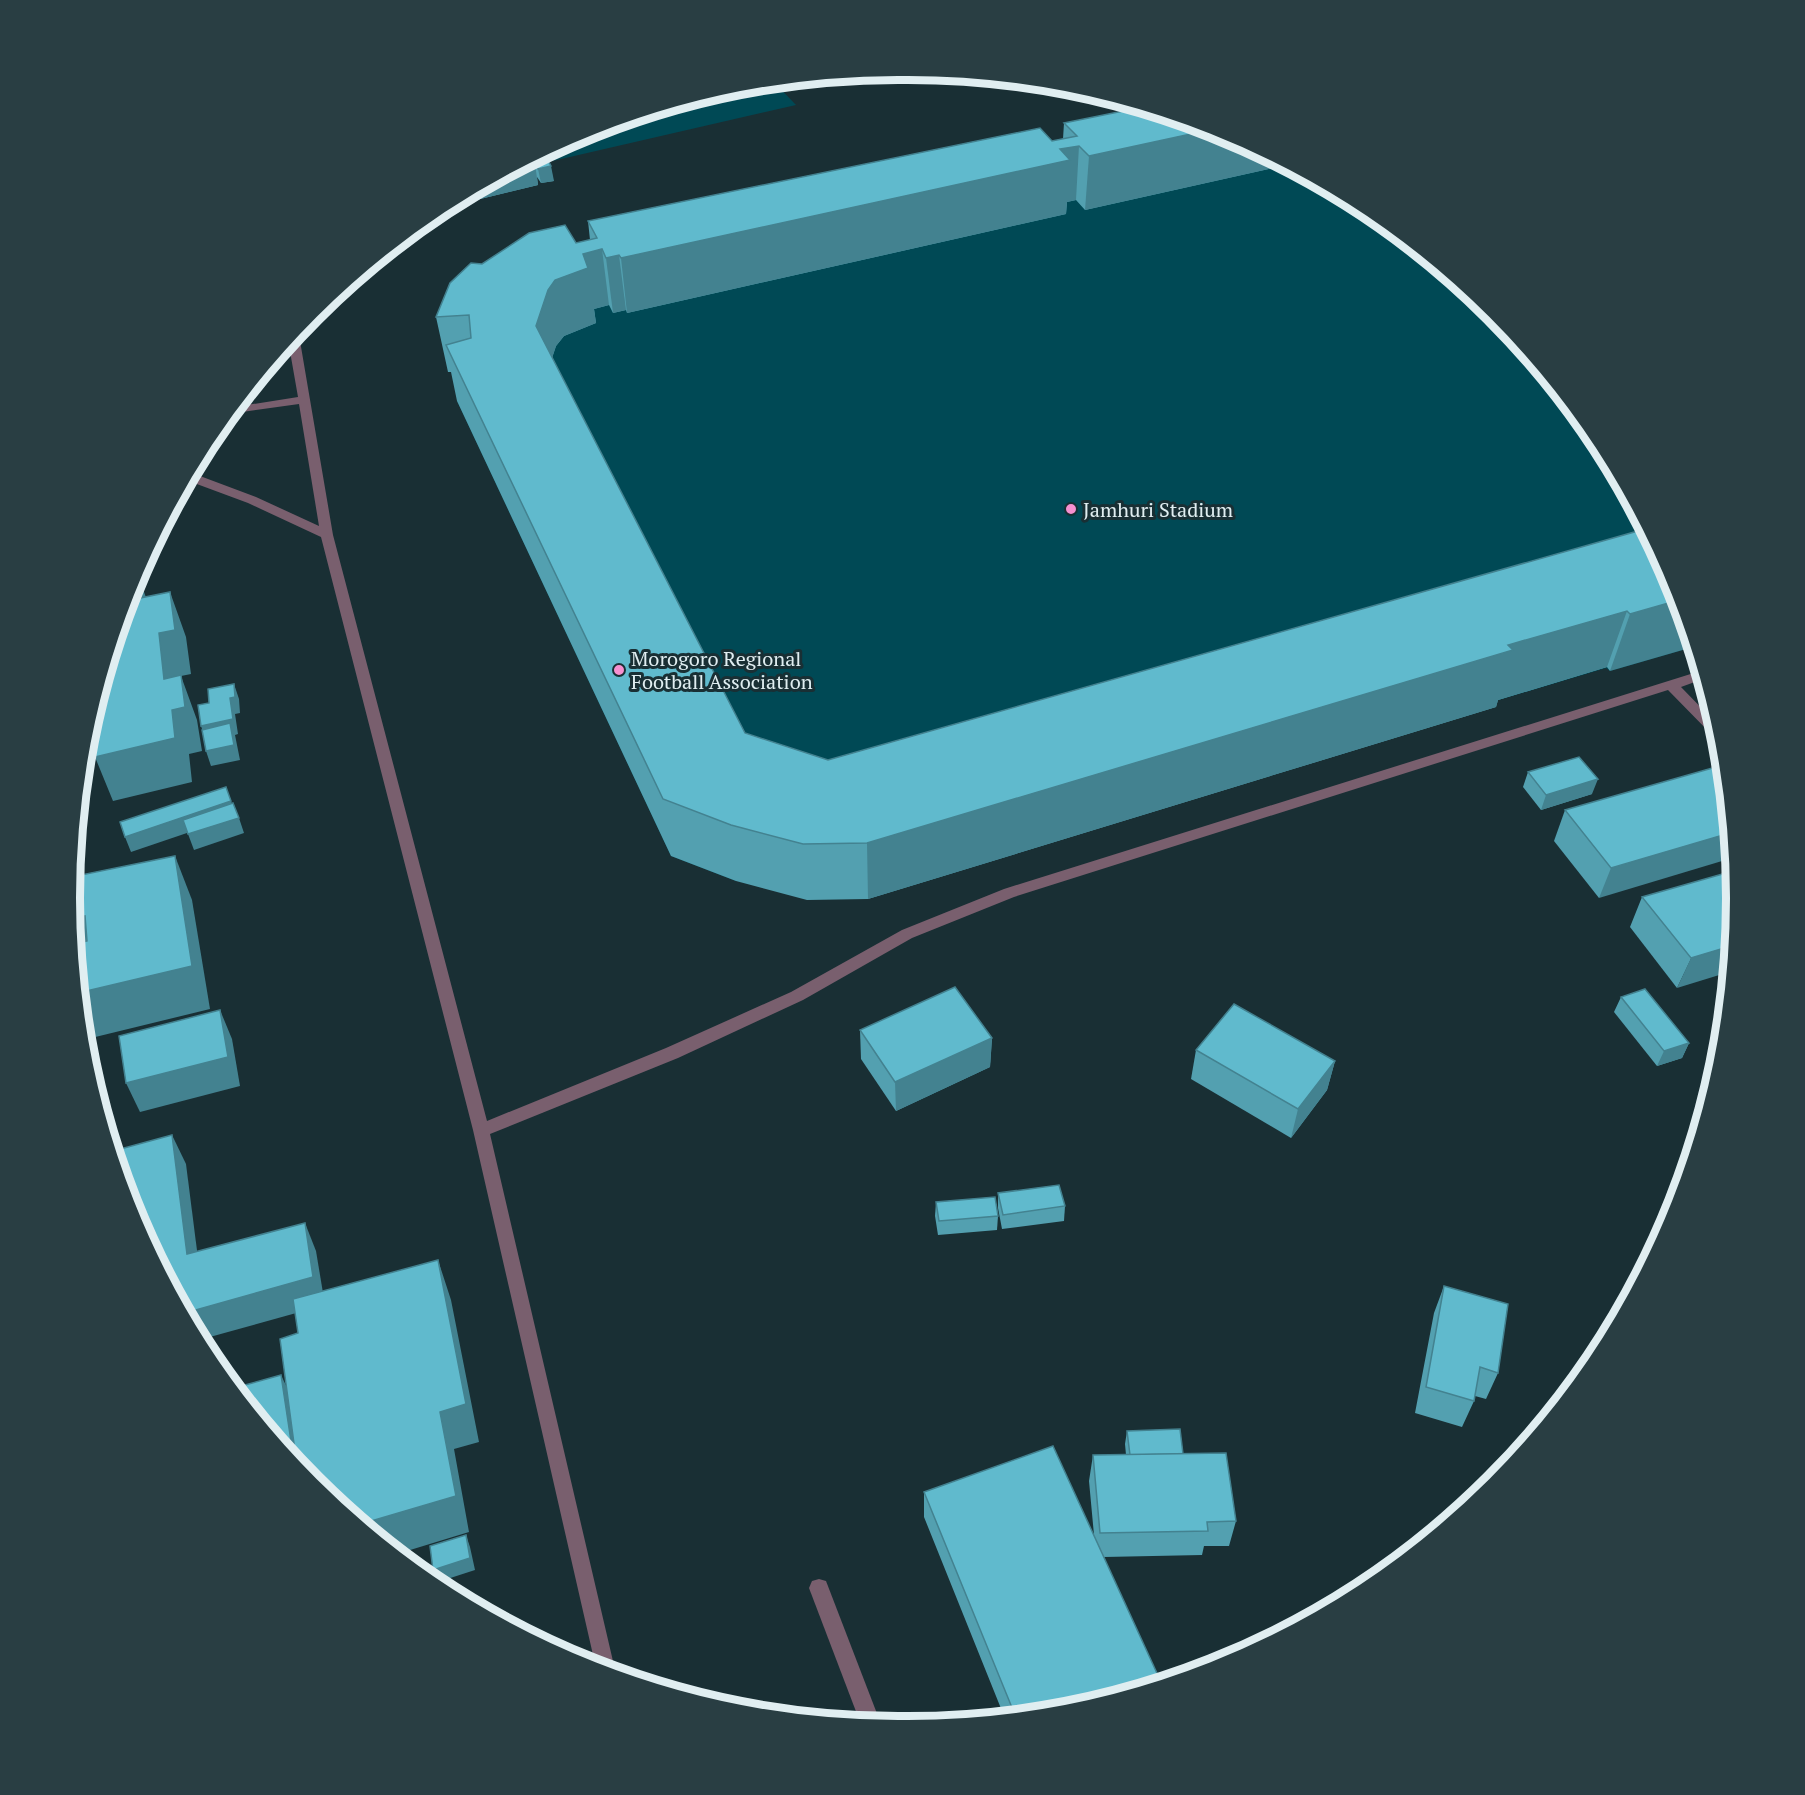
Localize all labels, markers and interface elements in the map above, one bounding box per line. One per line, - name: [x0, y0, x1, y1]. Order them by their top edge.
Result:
- place label: Jamhuri Stadium: [1083, 496, 1233, 523]
- marker: Jamhuri Stadium: [1064, 502, 1078, 516]
- place label: Morogoro Regional Football Association: [631, 645, 813, 695]
- marker: Morogoro Regional Football Association: [612, 663, 626, 677]

